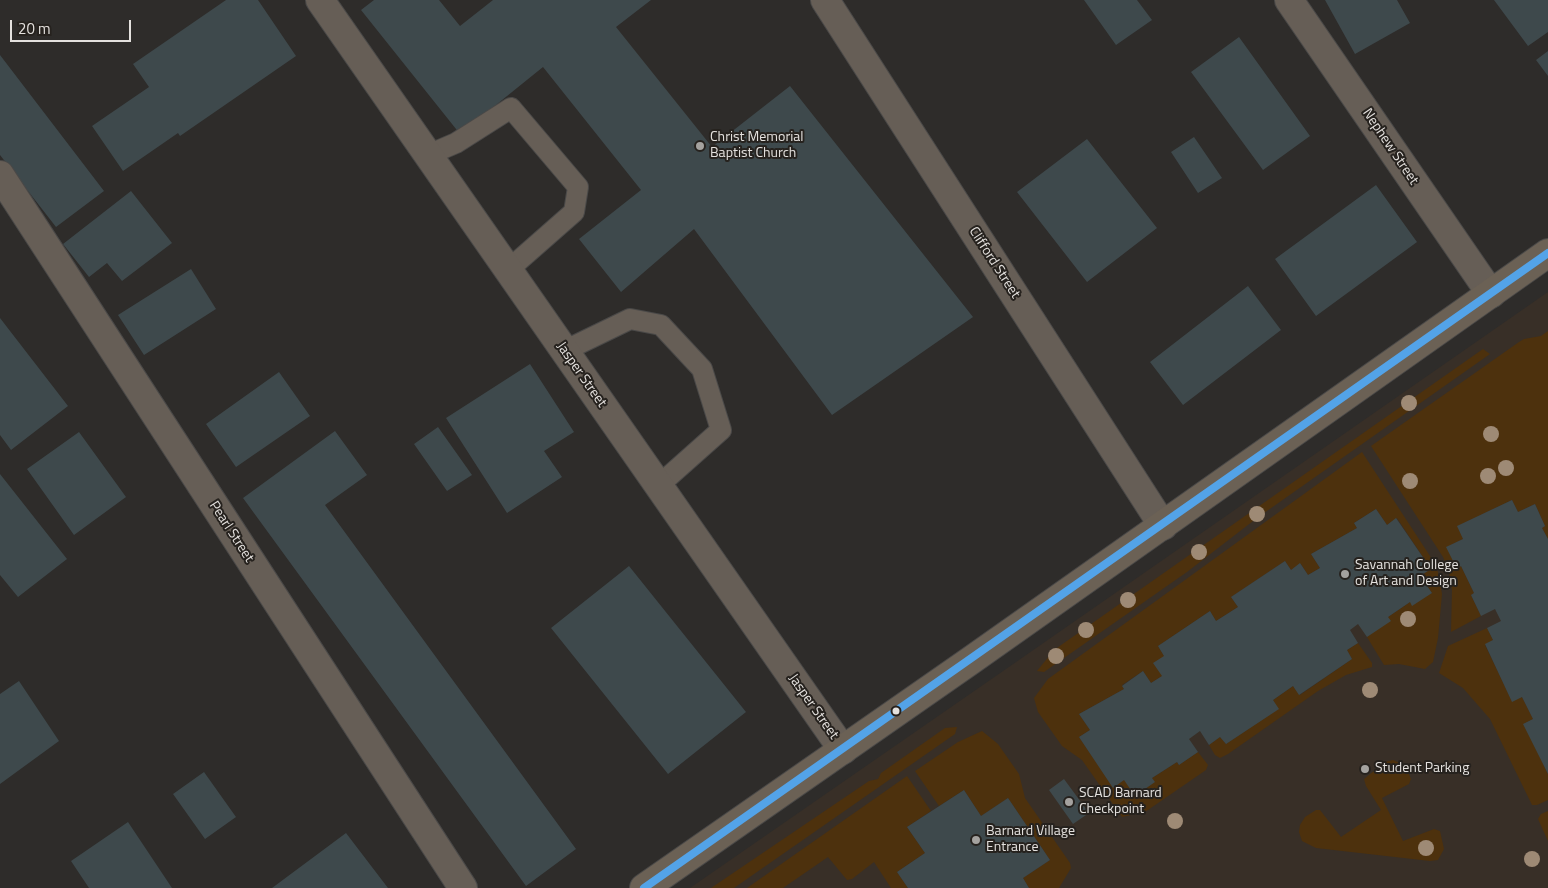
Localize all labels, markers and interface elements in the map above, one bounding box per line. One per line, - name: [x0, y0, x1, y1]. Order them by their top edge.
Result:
- scale bar: [12, 10, 134, 42]
- text: 20 m: [18, 17, 51, 40]
- street label: Nephew Street: [1358, 106, 1422, 188]
- place label: Christ Memorial Baptist Church: [710, 130, 804, 162]
- marker: Christ Memorial Baptist Church: [694, 140, 706, 152]
- street label: Clifford Street: [965, 224, 1023, 302]
- street label: Jasper Street: [552, 339, 610, 411]
- street label: Pearl Street: [205, 498, 257, 566]
- place label: Savannah College of Art and Design: [1355, 558, 1458, 590]
- marker: Savannah College of Art and Design: [1339, 568, 1351, 580]
- street label: Jasper Street: [784, 671, 842, 743]
- unlabelled marker: [891, 706, 901, 716]
- place label: Student Parking: [1375, 761, 1469, 777]
- marker: Student Parking: [1359, 763, 1371, 775]
- place label: SCAD Barnard Checkpoint: [1079, 786, 1162, 819]
- marker: SCAD Barnard Checkpoint: [1063, 796, 1075, 808]
- place label: Barnard Village Entrance: [986, 824, 1075, 856]
- marker: Barnard Village Entrance: [970, 834, 982, 846]

